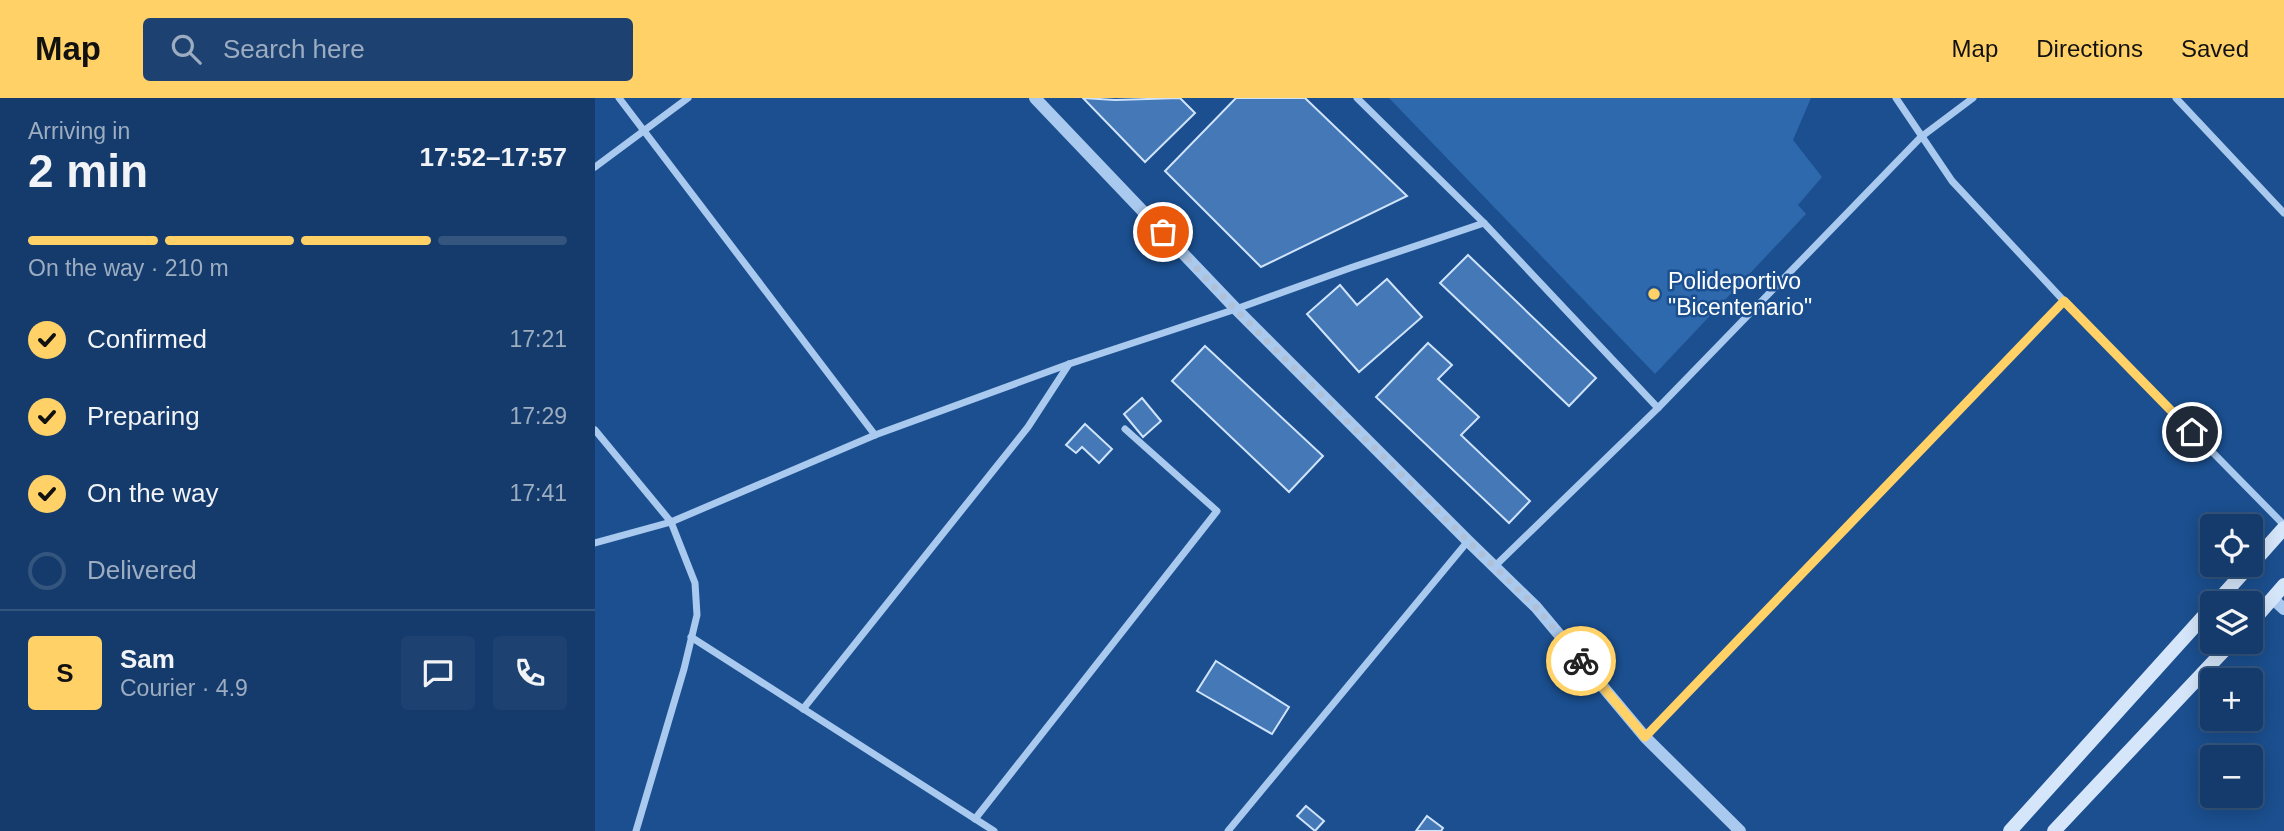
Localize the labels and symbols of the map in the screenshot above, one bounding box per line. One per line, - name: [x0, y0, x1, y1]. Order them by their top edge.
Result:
- pin: [1133, 202, 1193, 262]
- place label: Polideportivo "Bicentenario": [1668, 268, 1812, 320]
- marker: Polideportivo "Bicentenario": [1646, 286, 1662, 302]
- pin: [2162, 402, 2222, 462]
- courier: [1546, 626, 1616, 696]

